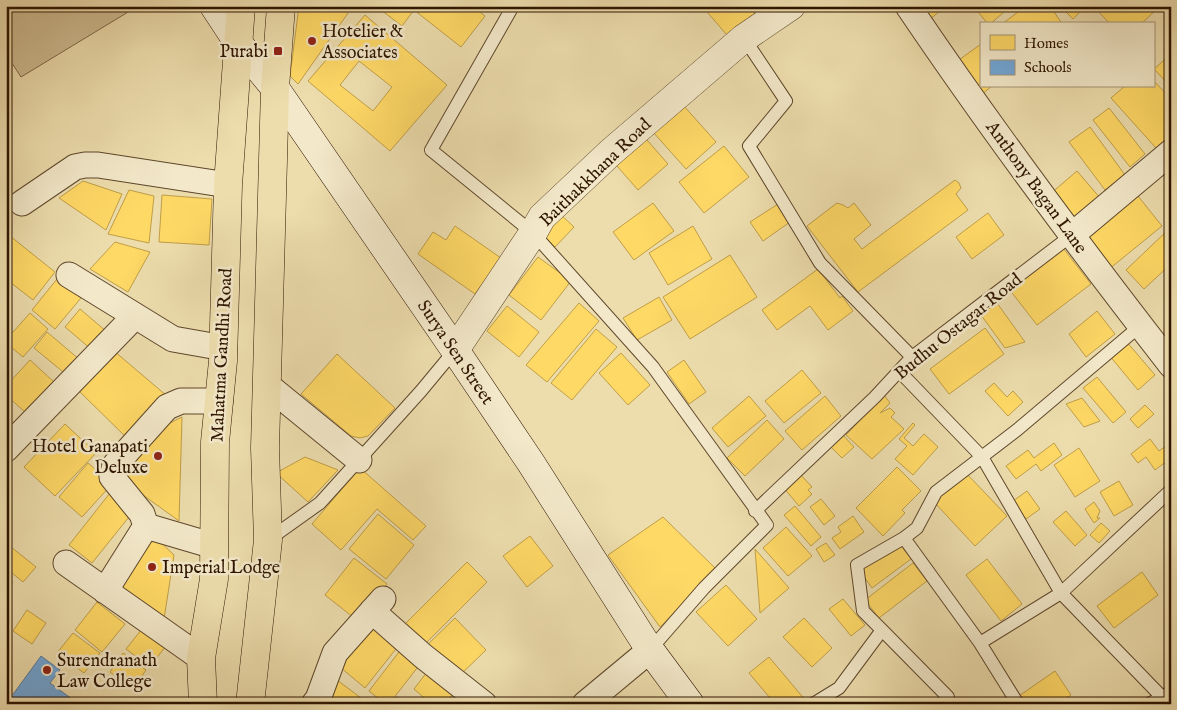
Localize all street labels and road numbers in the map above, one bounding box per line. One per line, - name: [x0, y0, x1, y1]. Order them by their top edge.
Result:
- street label: Baithakkhana Road: [535, 114, 657, 232]
- street label: Anthony Bagan Lane: [979, 116, 1092, 259]
- street label: Mahatma Gandhi Road: [206, 267, 239, 443]
- street label: Budhu Ostagar Road: [890, 268, 1028, 386]
- street label: Surya Sen Street: [411, 296, 498, 410]

